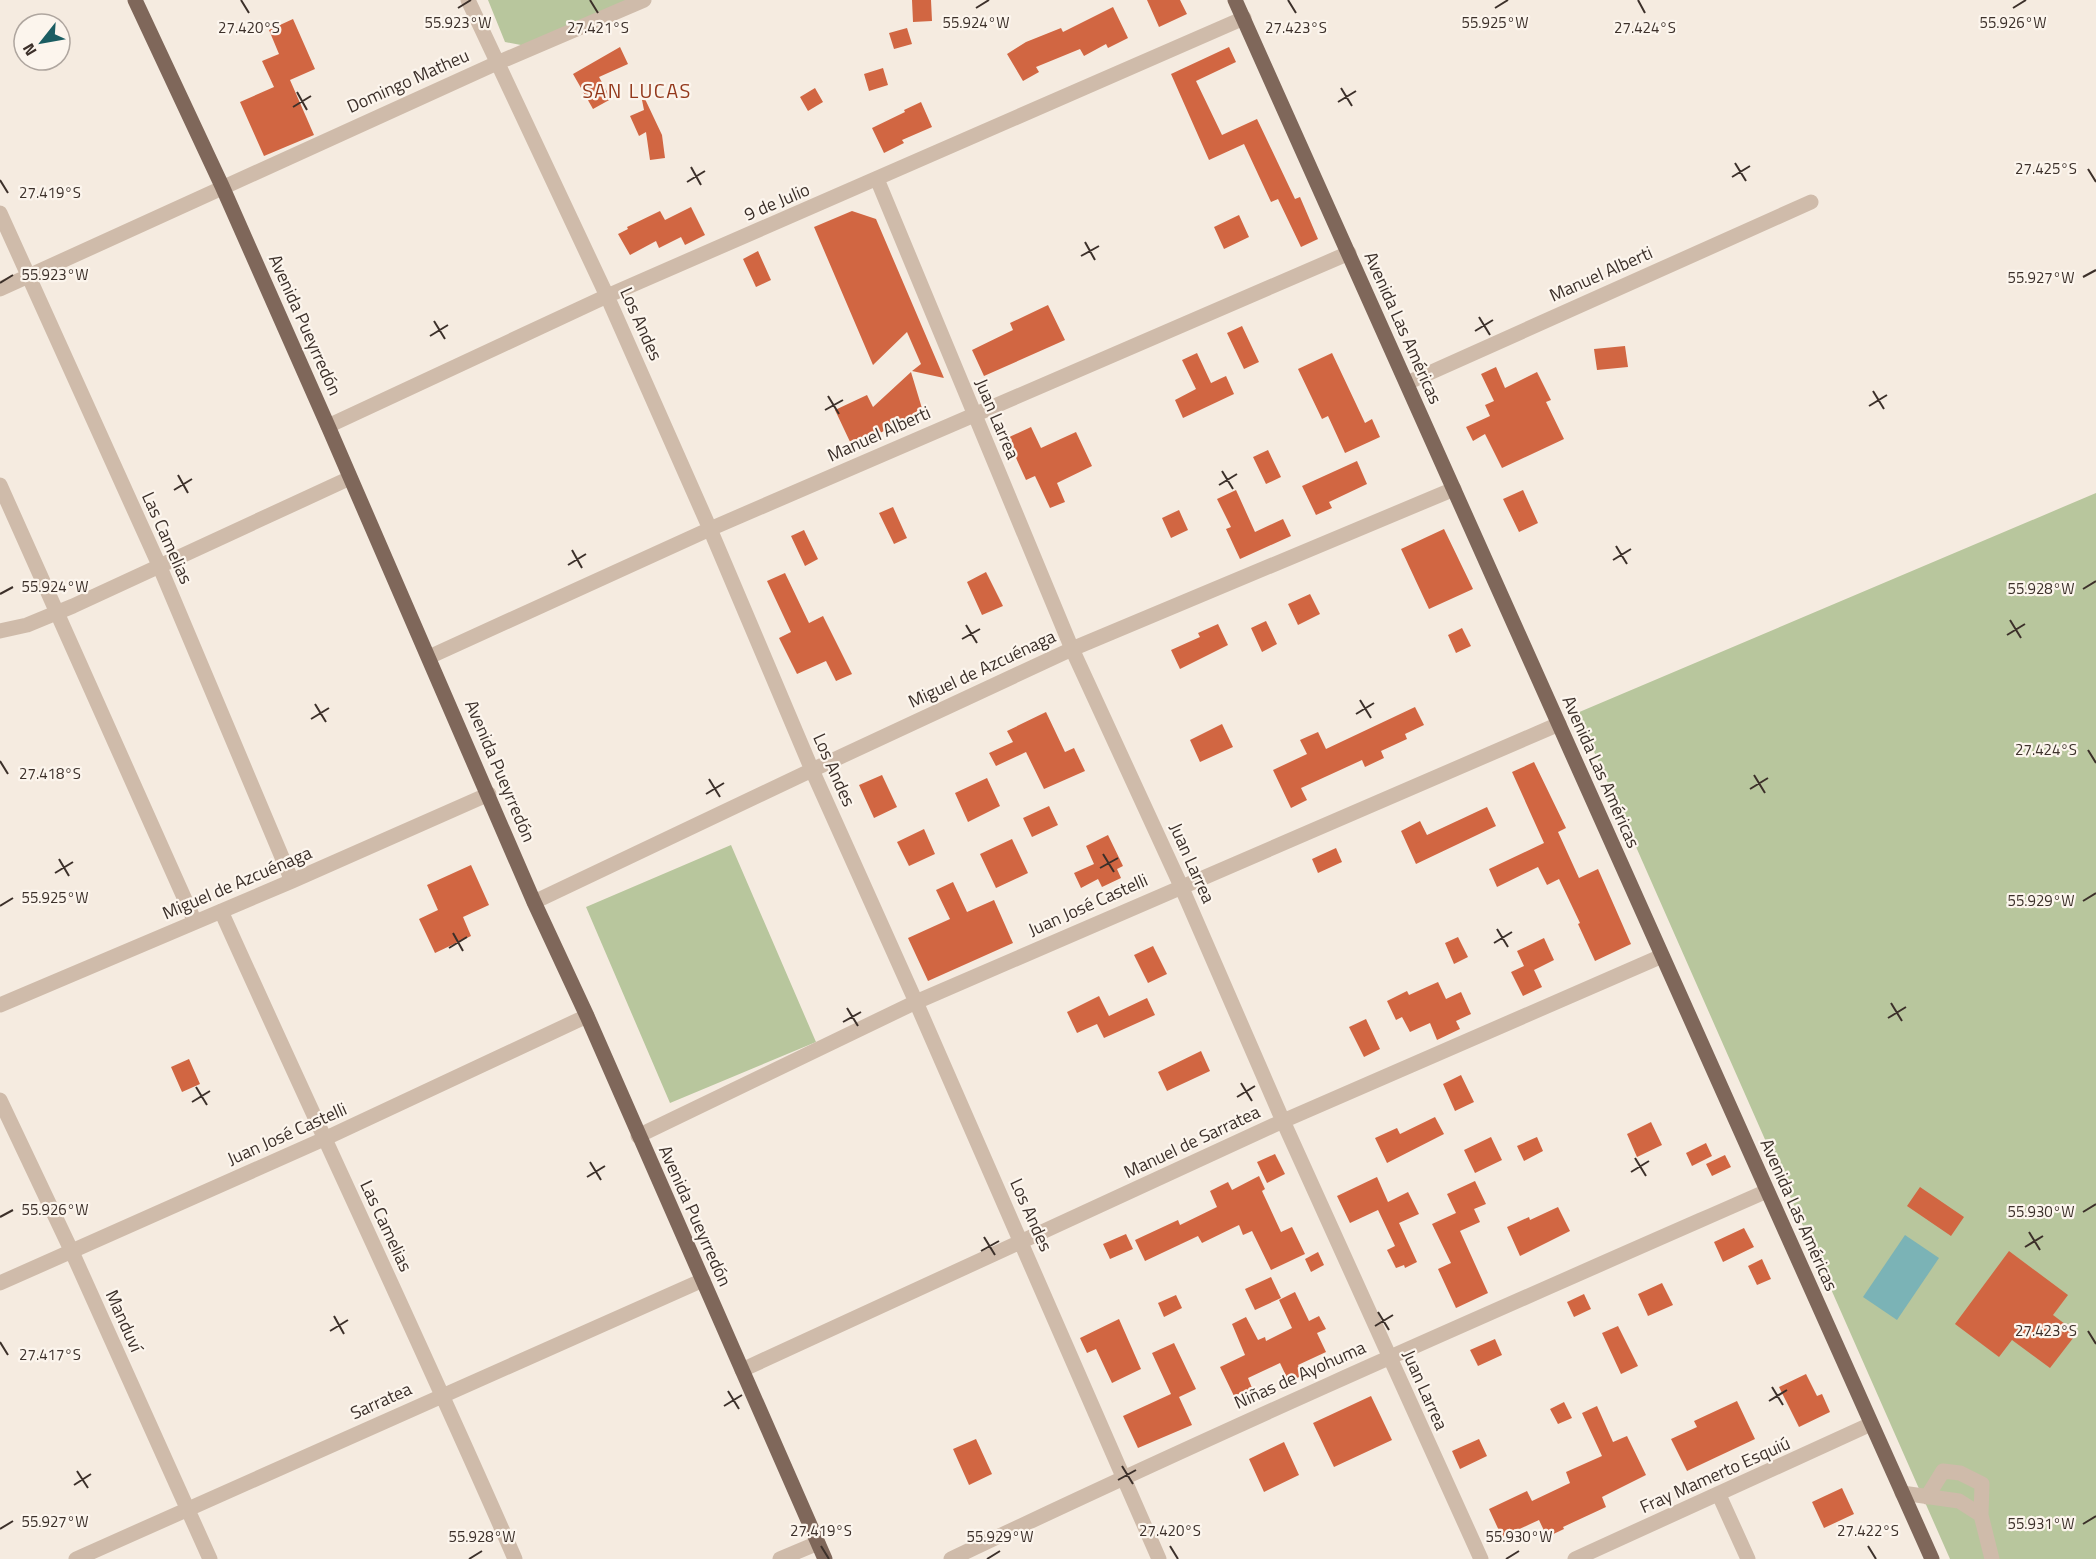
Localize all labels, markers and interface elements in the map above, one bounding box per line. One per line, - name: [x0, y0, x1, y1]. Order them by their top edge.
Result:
- text: 55.923°W: [425, 11, 491, 34]
- text: 55.924°W: [943, 11, 1009, 34]
- text: 55.925°W: [1462, 11, 1528, 34]
- text: 55.926°W: [1980, 11, 2046, 34]
- north arrow: [12, 12, 72, 72]
- text: 27.420°S: [218, 16, 280, 39]
- text: 27.421°S: [567, 16, 629, 39]
- text: 27.423°S: [1265, 16, 1327, 39]
- text: 27.424°S: [1614, 16, 1676, 39]
- text: N: [16, 39, 42, 61]
- street label: Domingo Matheu: [342, 42, 473, 120]
- district label: SAN LUCAS: [582, 75, 692, 106]
- text: 27.425°S: [2015, 157, 2077, 180]
- street label: 9 de Julio: [740, 176, 814, 227]
- text: 27.419°S: [19, 181, 81, 204]
- street label: Manuel Alberti: [1545, 239, 1657, 308]
- street label: Avenida Las Américas: [1358, 247, 1449, 408]
- street label: Avenida Pueyrredón: [262, 250, 349, 400]
- text: 55.923°W: [22, 263, 88, 286]
- text: 55.927°W: [2008, 266, 2074, 289]
- street label: Los Andes: [613, 283, 670, 365]
- street label: Juan Larrea: [968, 374, 1027, 463]
- street label: Manuel Alberti: [823, 399, 935, 468]
- street label: Las Camelias: [135, 487, 200, 588]
- text: 55.924°W: [22, 575, 88, 598]
- text: 55.928°W: [2008, 577, 2074, 600]
- street label: Miguel de Azcuénaga: [904, 623, 1060, 715]
- street label: Avenida Las Américas: [1556, 691, 1647, 852]
- street label: Avenida Pueyrredón: [458, 696, 543, 846]
- street label: Los Andes: [806, 729, 863, 811]
- text: 27.424°S: [2015, 738, 2077, 761]
- text: 27.418°S: [19, 762, 81, 785]
- street label: Juan Larrea: [1163, 818, 1222, 907]
- street label: Miguel de Azcuénaga: [158, 839, 316, 926]
- street label: Juan José Castelli: [1024, 866, 1152, 943]
- text: 55.925°W: [22, 886, 88, 909]
- text: 55.929°W: [2008, 889, 2074, 912]
- street label: Juan José Castelli: [223, 1095, 351, 1172]
- street label: Manuel de Sarratea: [1119, 1098, 1264, 1185]
- street label: Avenida Las Américas: [1754, 1134, 1845, 1295]
- street label: Avenida Pueyrredón: [652, 1141, 739, 1291]
- street label: Los Andes: [1003, 1174, 1060, 1256]
- street label: Las Camelias: [353, 1175, 419, 1276]
- text: 55.926°W: [22, 1198, 88, 1221]
- text: 55.930°W: [2008, 1200, 2074, 1223]
- street label: Manduví: [99, 1285, 151, 1358]
- text: 27.423°S: [2015, 1319, 2077, 1342]
- street label: Niñas de Ayohuma: [1230, 1333, 1370, 1416]
- text: 27.417°S: [19, 1343, 81, 1366]
- street label: Juan Larrea: [1396, 1345, 1455, 1434]
- street label: Sarratea: [346, 1375, 416, 1426]
- street label: Fray Mamerto Esquiú: [1635, 1429, 1794, 1520]
- text: 55.927°W: [22, 1510, 88, 1533]
- text: 55.931°W: [2008, 1512, 2074, 1535]
- text: 27.419°S: [790, 1519, 852, 1542]
- text: 27.420°S: [1139, 1519, 1201, 1542]
- text: 27.422°S: [1837, 1519, 1899, 1542]
- text: 55.928°W: [449, 1525, 515, 1548]
- text: 55.929°W: [967, 1525, 1033, 1548]
- text: 55.930°W: [1486, 1525, 1552, 1548]

